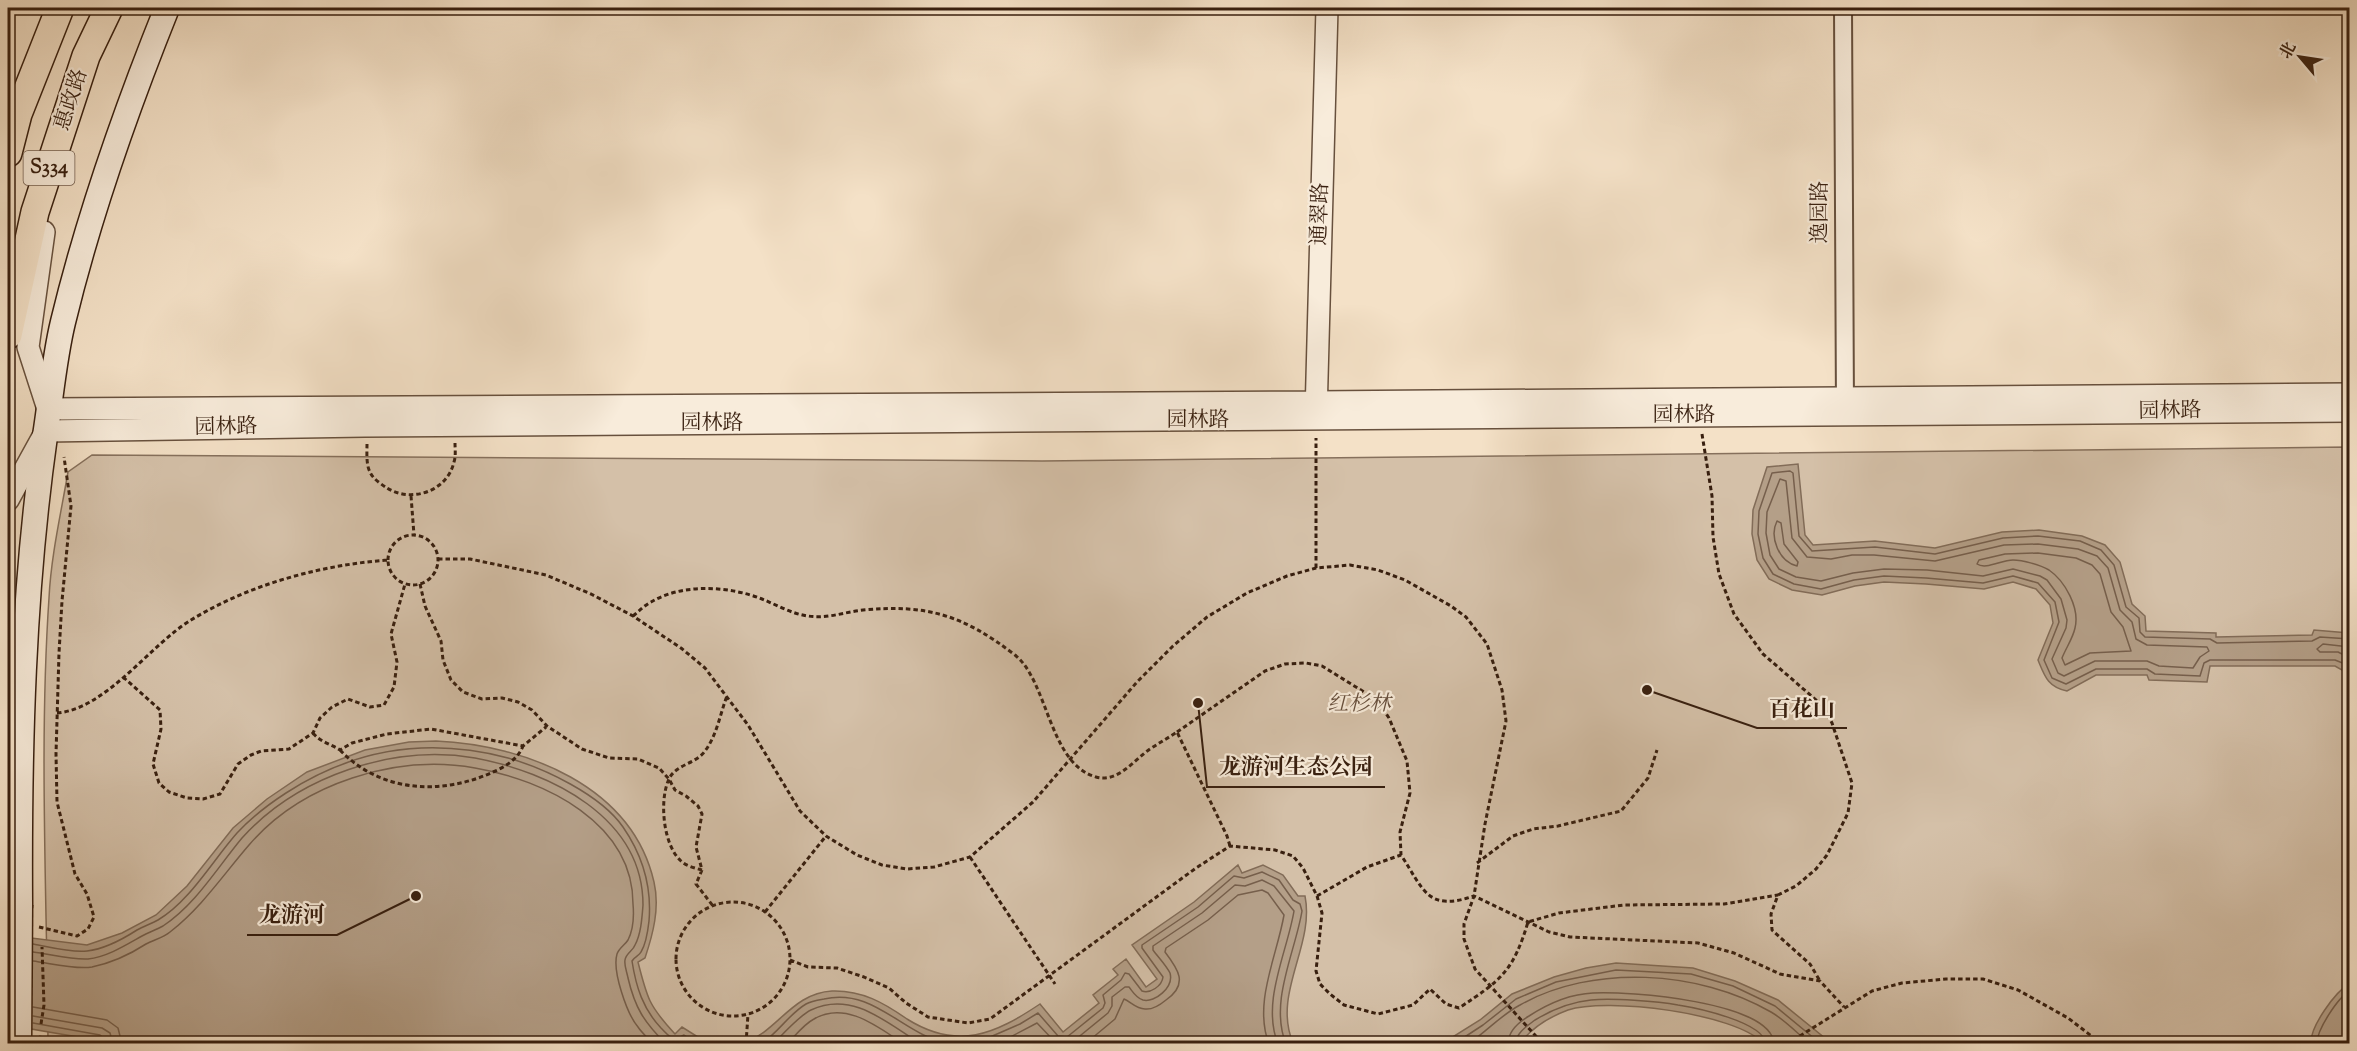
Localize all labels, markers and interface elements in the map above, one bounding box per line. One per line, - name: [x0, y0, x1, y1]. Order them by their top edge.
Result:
- north arrow: [2270, 27, 2330, 87]
- text: 北: [2275, 38, 2303, 64]
- street label: 惠政路: [48, 65, 96, 135]
- road number: S334: [23, 151, 74, 185]
- street label: 逸园路: [1806, 181, 1836, 244]
- street label: 通翠路: [1305, 182, 1337, 246]
- street label: 园林路: [2138, 396, 2202, 428]
- street label: 园林路: [1653, 401, 1716, 431]
- street label: 园林路: [1167, 406, 1230, 436]
- street label: 园林路: [681, 409, 744, 439]
- street label: 园林路: [194, 412, 258, 444]
- callout: 百花山: [1757, 688, 1847, 728]
- park label: 红杉林: [1328, 690, 1393, 720]
- text: 百花山: [1769, 695, 1835, 727]
- callout: 龙游河生态公园: [1207, 747, 1385, 787]
- text: 龙游河生态公园: [1219, 753, 1373, 785]
- callout: 龙游河: [247, 895, 337, 935]
- text: 龙游河: [259, 901, 325, 933]

